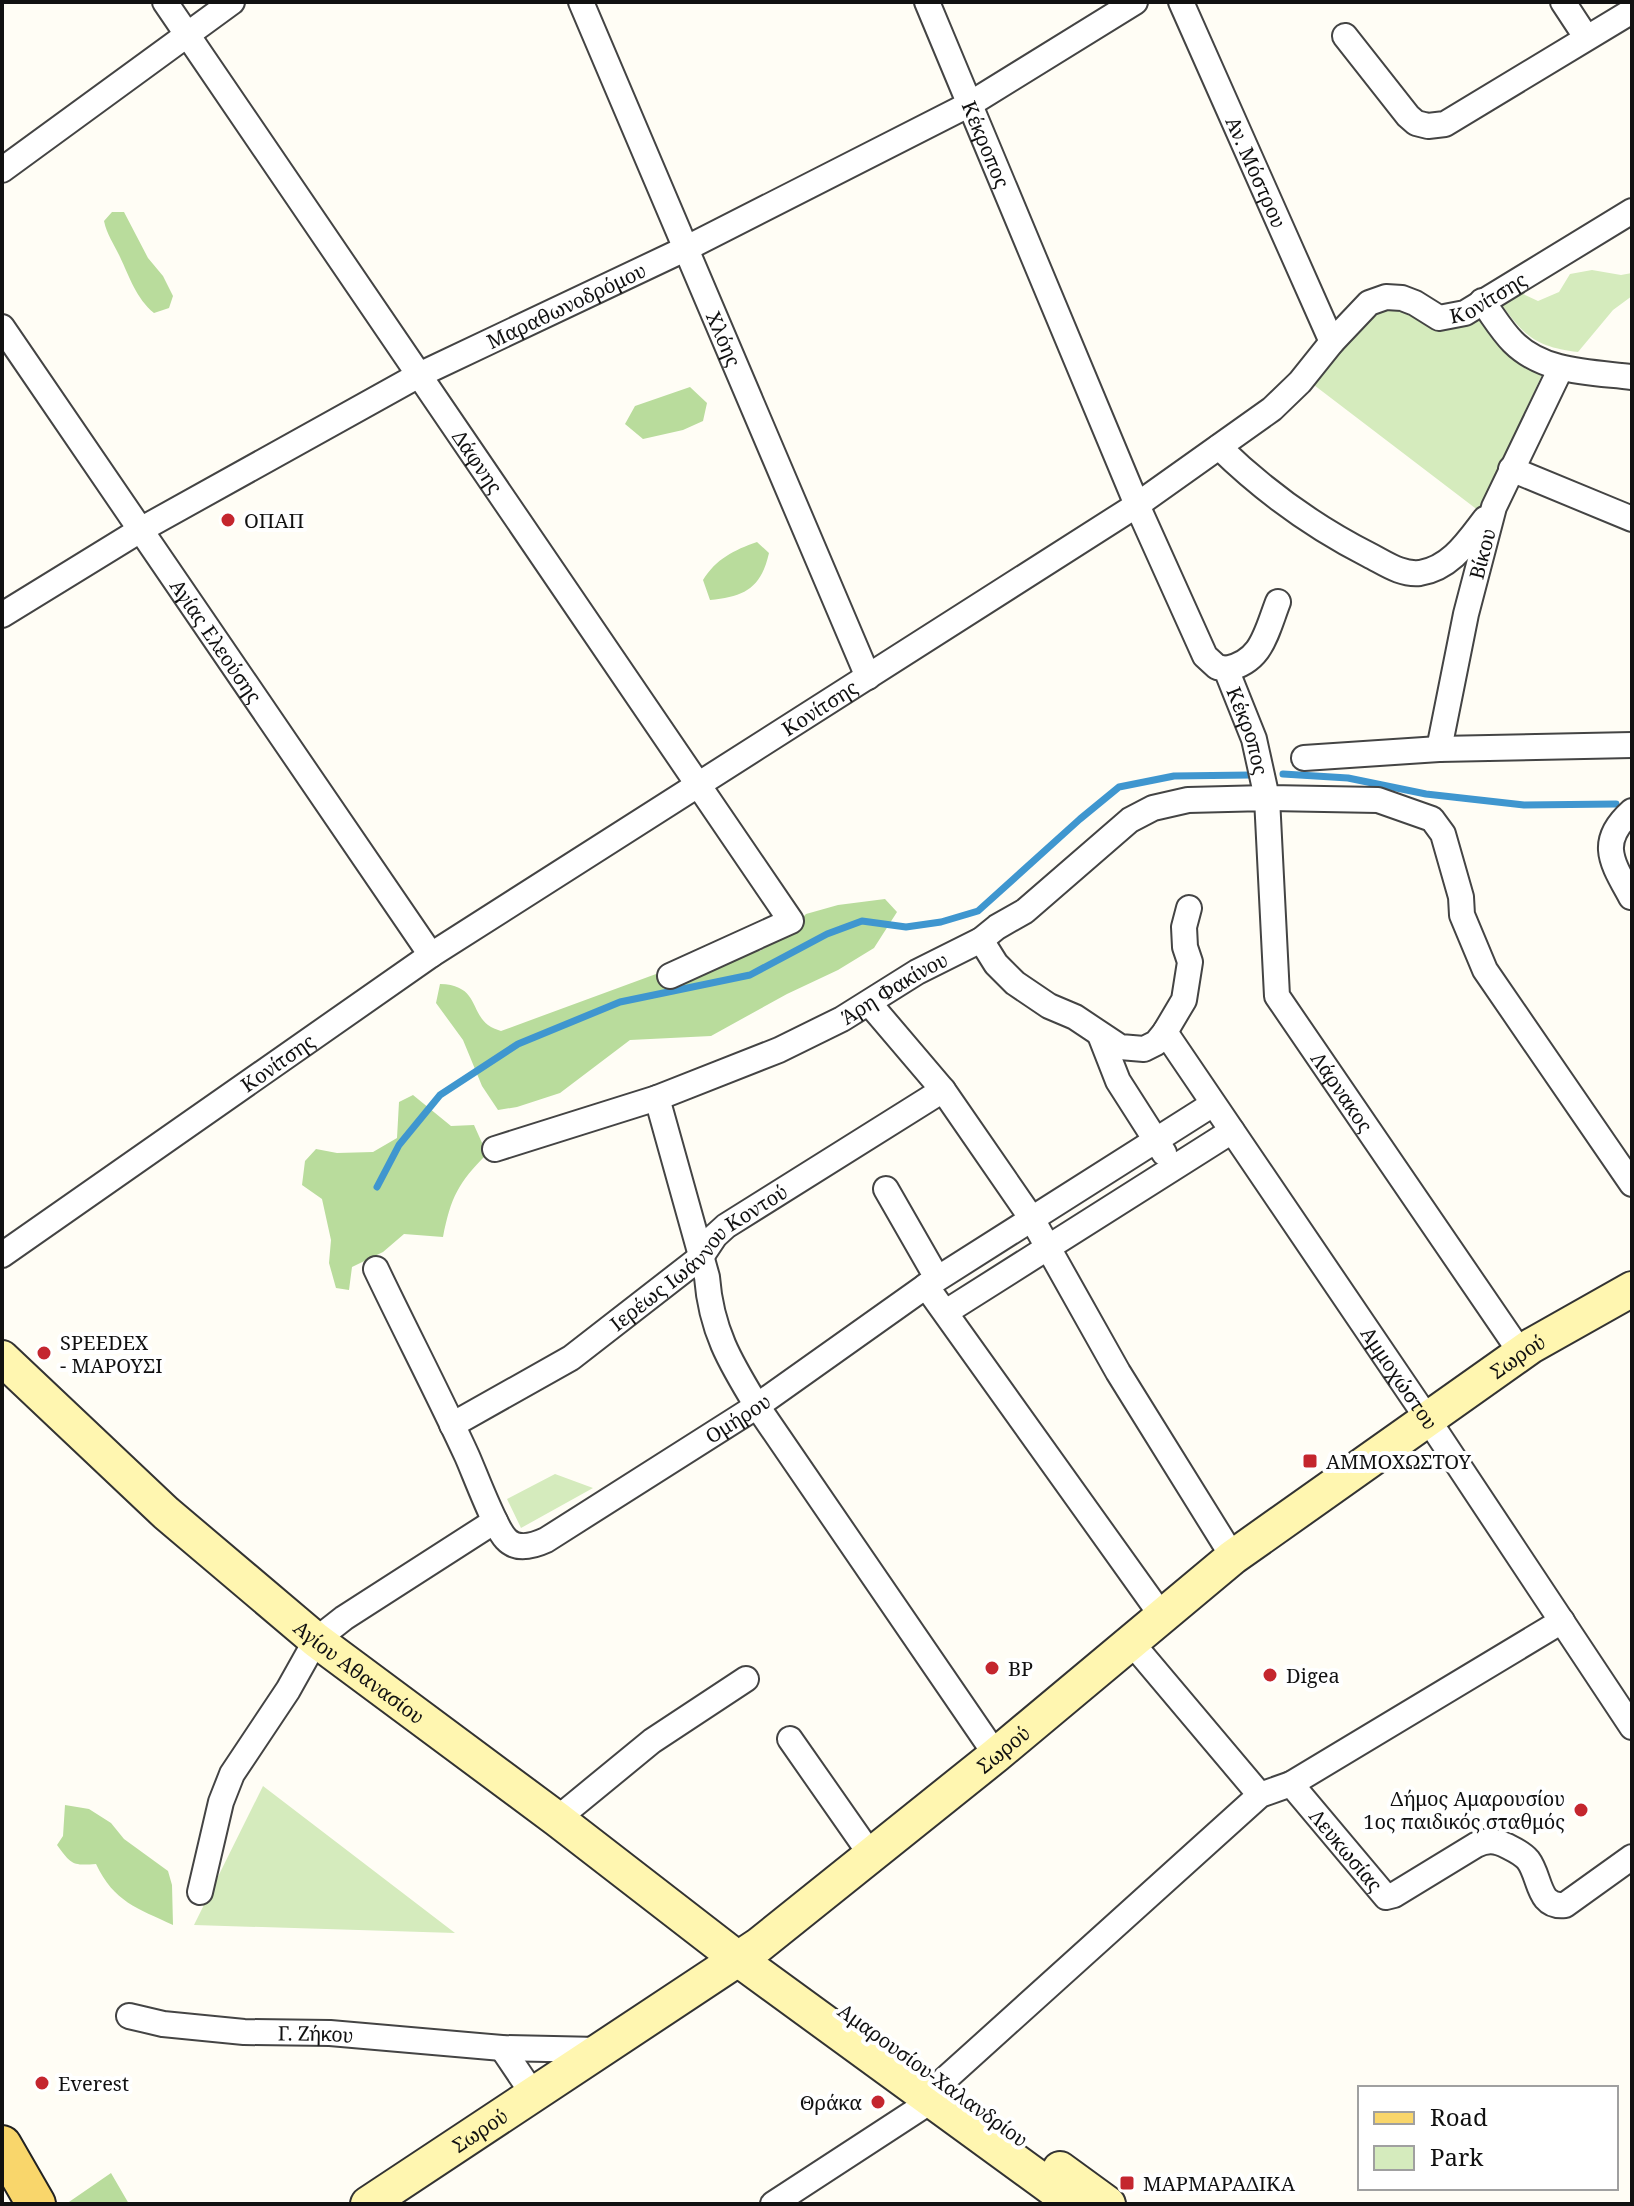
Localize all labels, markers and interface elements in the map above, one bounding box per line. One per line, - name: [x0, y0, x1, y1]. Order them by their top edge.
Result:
- street label: Κέκροπος: [956, 96, 1016, 192]
- street label: Αν. Μόστρου: [1220, 112, 1293, 232]
- street label: Μαραθωνοδρόμου: [482, 256, 650, 355]
- street label: Κονίτσης: [1447, 265, 1531, 329]
- street label: Χλόης: [701, 307, 748, 371]
- street label: Δάφνης: [447, 424, 509, 499]
- place label: ΟΠΑΠ: [244, 507, 304, 534]
- marker: ΟΠΑΠ: [219, 511, 237, 529]
- street label: Βίκου: [1462, 525, 1501, 582]
- street label: Αγίας Ελεούσης: [164, 573, 268, 708]
- street label: Κονίτσης: [776, 673, 862, 742]
- street label: Κέκροπος: [1221, 682, 1275, 777]
- street label: Άρη Φακίνου: [835, 945, 952, 1030]
- street label: Κονίτσης: [235, 1027, 320, 1098]
- street label: Λάρνακος: [1305, 1046, 1379, 1137]
- street label: Ιερέως Ιωάννου Κοντού: [604, 1178, 792, 1336]
- street label: Αμμοχώστου: [1355, 1321, 1444, 1435]
- street label: Σωρού: [1484, 1327, 1550, 1384]
- place label: SPEEDEX - ΜΑΡΟΥΣΙ: [60, 1329, 163, 1379]
- marker: SPEEDEX - ΜΑΡΟΥΣΙ: [35, 1344, 53, 1362]
- street label: Ομήρου: [700, 1387, 776, 1449]
- place label: ΑΜΜΟΧΩΣΤΟΥ: [1326, 1448, 1472, 1475]
- marker: ΑΜΜΟΧΩΣΤΟΥ: [1301, 1452, 1319, 1470]
- street label: Αγίου Αθανασίου: [289, 1614, 430, 1730]
- place label: BP: [1008, 1655, 1033, 1682]
- marker: BP: [983, 1659, 1001, 1677]
- place label: Digea: [1286, 1662, 1340, 1689]
- marker: Digea: [1261, 1666, 1279, 1684]
- street label: Σωρού: [971, 1719, 1035, 1779]
- place label: Δήμος Αμαρουσίου 1ος παιδικός σταθμός: [1363, 1785, 1565, 1835]
- marker: Δήμος Αμαρουσίου 1ος παιδικός σταθμός: [1572, 1801, 1590, 1819]
- street label: Λευκωσίας: [1304, 1803, 1389, 1897]
- street label: Αμαρουσίου-Χαλανδρίου: [833, 1997, 1033, 2153]
- street label: Γ. Ζήκου: [278, 2019, 355, 2048]
- place label: Everest: [58, 2070, 129, 2097]
- marker: Everest: [33, 2074, 51, 2092]
- legend: [1358, 2086, 1618, 2190]
- place label: Θράκα: [800, 2089, 862, 2116]
- marker: Θράκα: [869, 2093, 887, 2111]
- text: Road: [1430, 2100, 1488, 2133]
- street label: Σωρού: [447, 2102, 513, 2158]
- text: Park: [1430, 2140, 1484, 2173]
- place label: ΜΑΡΜΑΡΑΔΙΚΑ: [1143, 2170, 1296, 2197]
- marker: ΜΑΡΜΑΡΑΔΙΚΑ: [1118, 2174, 1136, 2192]

